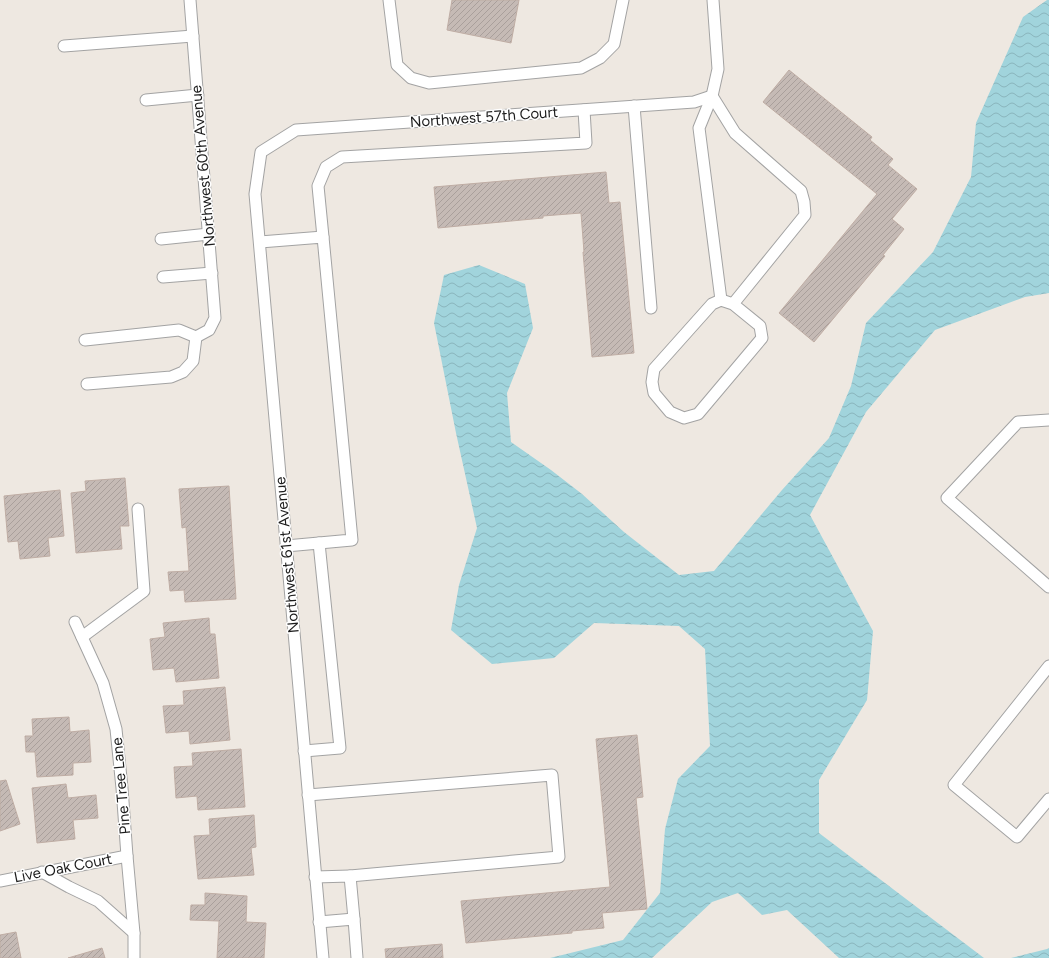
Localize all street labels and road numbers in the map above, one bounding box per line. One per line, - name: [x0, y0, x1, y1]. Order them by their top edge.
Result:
- street label: Northwest 60th Avenue: [187, 85, 219, 247]
- street label: Northwest 57th Court: [409, 103, 559, 131]
- street label: Northwest 61st Avenue: [271, 476, 303, 634]
- street label: Pine Tree Lane: [108, 737, 134, 835]
- street label: Live Oak Court: [12, 850, 114, 886]

